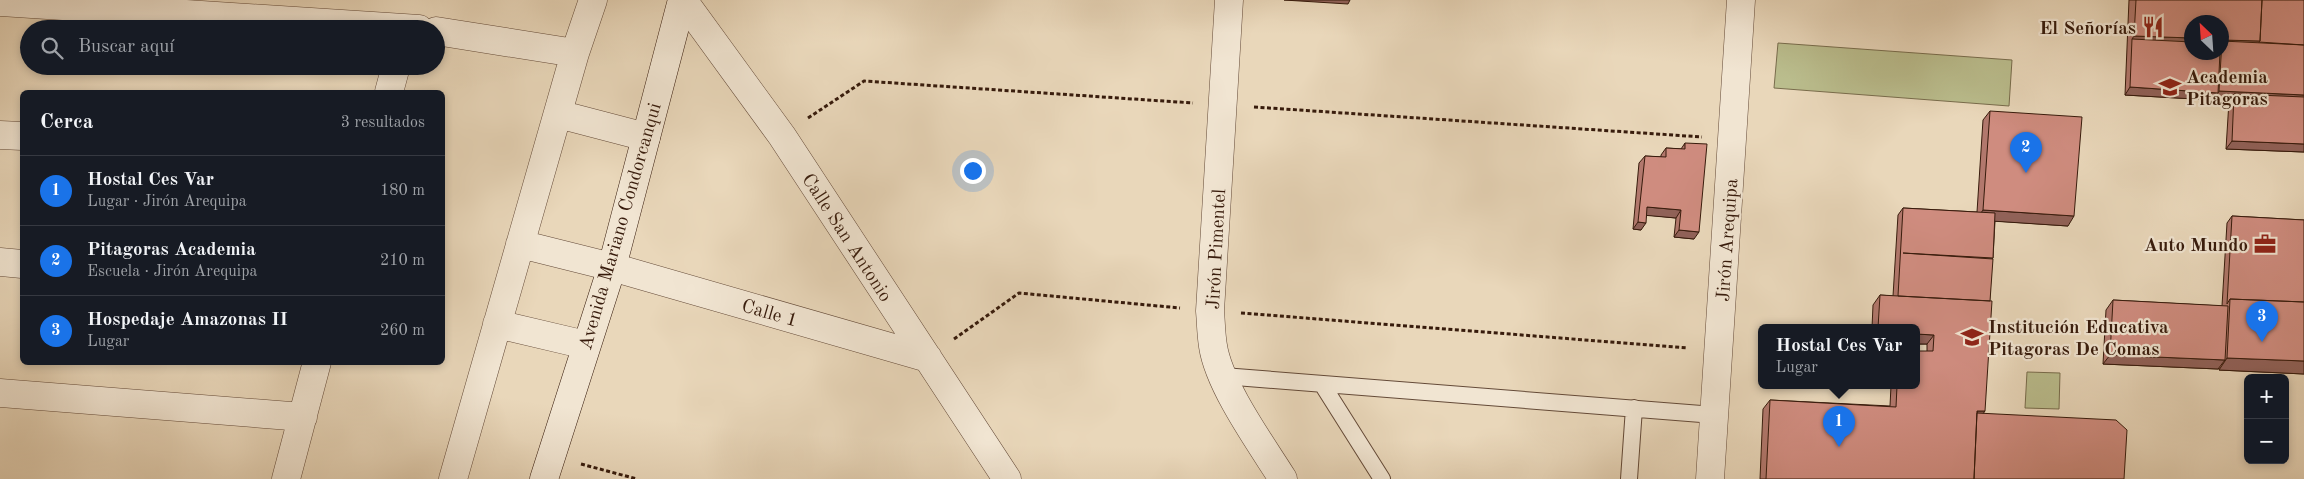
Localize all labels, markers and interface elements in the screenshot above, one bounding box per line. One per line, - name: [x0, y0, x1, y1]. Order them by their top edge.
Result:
- restaurant icon: El Señorías: [2140, 14, 2166, 40]
- north arrow: [2184, 15, 2229, 60]
- search box: [20, 20, 445, 75]
- place label: El Señorías: [2039, 20, 2136, 39]
- icon: search: [38, 34, 66, 62]
- text: Buscar aquí: [78, 38, 174, 57]
- place label: Academia Pitagoras: [2186, 69, 2268, 110]
- school or university icon: Academia Pitagoras: [2157, 74, 2183, 100]
- street label: Avenida Mariano Condorcanqui: [577, 101, 666, 352]
- text: Cerca: [40, 112, 93, 133]
- text: 3 resultados: [341, 115, 425, 131]
- pin: 2: [2010, 132, 2042, 173]
- your location: [960, 158, 986, 184]
- text: Hostal Ces Var: [87, 171, 214, 190]
- street label: Calle San Antonio: [797, 171, 894, 306]
- street label: Jirón Arequipa: [1715, 177, 1742, 302]
- text: 1: [51, 183, 61, 199]
- text: 180 m: [380, 183, 425, 199]
- street label: Jirón Pimentel: [1205, 188, 1230, 310]
- text: Lugar · Jirón Arequipa: [87, 194, 247, 210]
- office icon: Auto Mundo: [2252, 231, 2278, 257]
- place label: Auto Mundo: [2144, 237, 2248, 256]
- text: Pitagoras Academia: [87, 241, 256, 260]
- text: 2: [51, 253, 61, 269]
- text: 210 m: [380, 253, 425, 269]
- text: Escuela · Jirón Arequipa: [87, 264, 257, 280]
- street label: Calle 1: [739, 297, 800, 331]
- pin: 3: [2246, 301, 2278, 342]
- text: Hospedaje Amazonas II: [87, 311, 288, 330]
- place label: Institución Educativa Pitagoras De Comas: [1988, 319, 2169, 360]
- text: 3: [51, 323, 61, 339]
- text: 260 m: [380, 323, 425, 339]
- popup: [1758, 324, 1920, 389]
- school or university icon: Institución Educativa Pitagoras De Comas: [1959, 324, 1985, 350]
- text: Lugar: [87, 334, 129, 350]
- text: Hostal Ces Var: [1776, 337, 1902, 356]
- text: Lugar: [1776, 360, 1818, 376]
- map controls: [2244, 374, 2289, 464]
- button: +: [2244, 374, 2289, 419]
- pin: 1: [1823, 406, 1855, 447]
- button: −: [2244, 419, 2289, 464]

